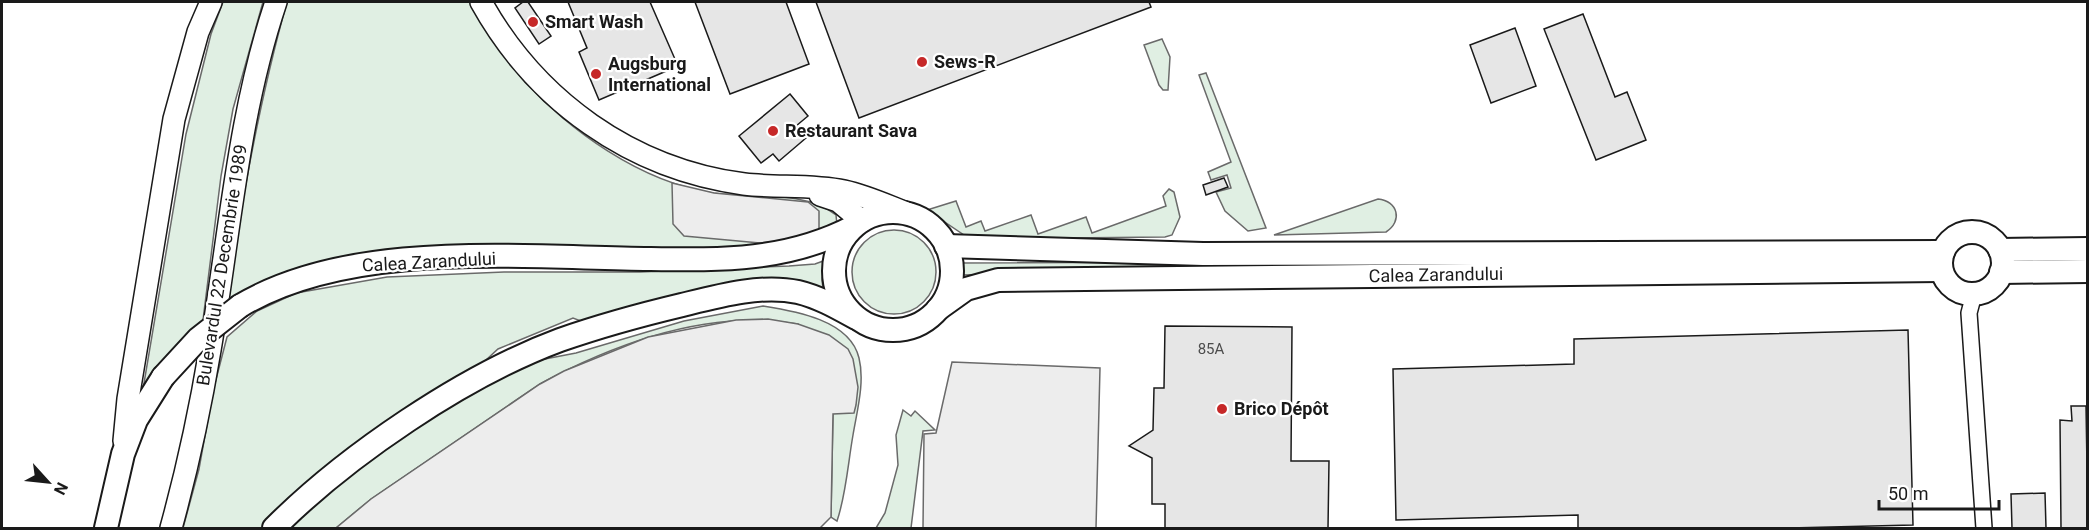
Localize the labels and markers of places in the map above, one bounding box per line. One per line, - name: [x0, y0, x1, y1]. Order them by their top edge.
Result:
- place label: Smart Wash: [545, 11, 643, 32]
- marker: Smart Wash: [526, 15, 540, 29]
- place label: Sews-R: [934, 51, 996, 72]
- place label: Augsburg International: [608, 53, 711, 95]
- marker: Sews-R: [915, 55, 929, 69]
- marker: Augsburg International: [589, 67, 603, 81]
- place label: Restaurant Sava: [785, 120, 917, 141]
- marker: Restaurant Sava: [766, 124, 780, 138]
- place label: Brico Dépôt: [1234, 398, 1329, 419]
- marker: Brico Dépôt: [1215, 402, 1229, 416]

